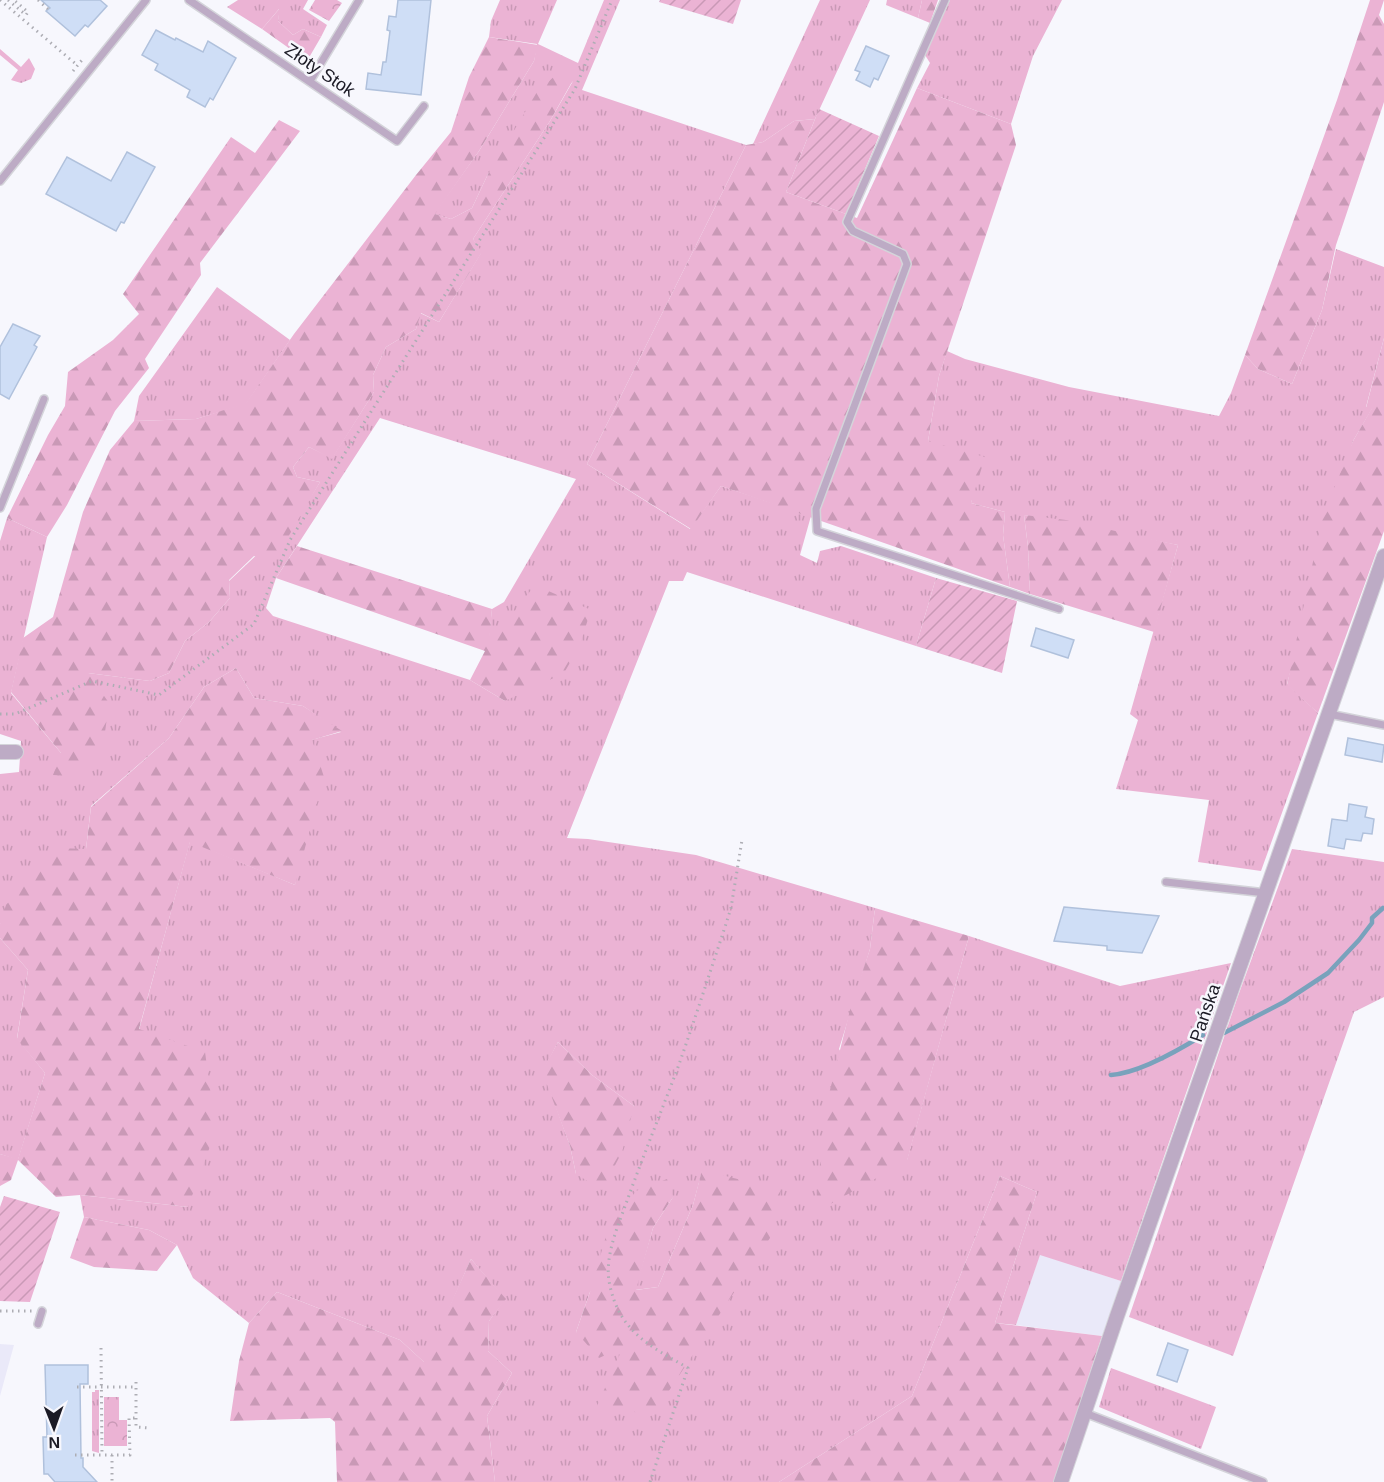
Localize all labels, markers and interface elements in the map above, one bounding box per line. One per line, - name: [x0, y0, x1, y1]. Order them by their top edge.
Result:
- street label: Złoty Stok: [281, 39, 360, 101]
- street label: Pańska: [1186, 980, 1225, 1045]
- north arrow: [24, 1398, 84, 1458]
- text: N: [48, 1434, 60, 1451]

